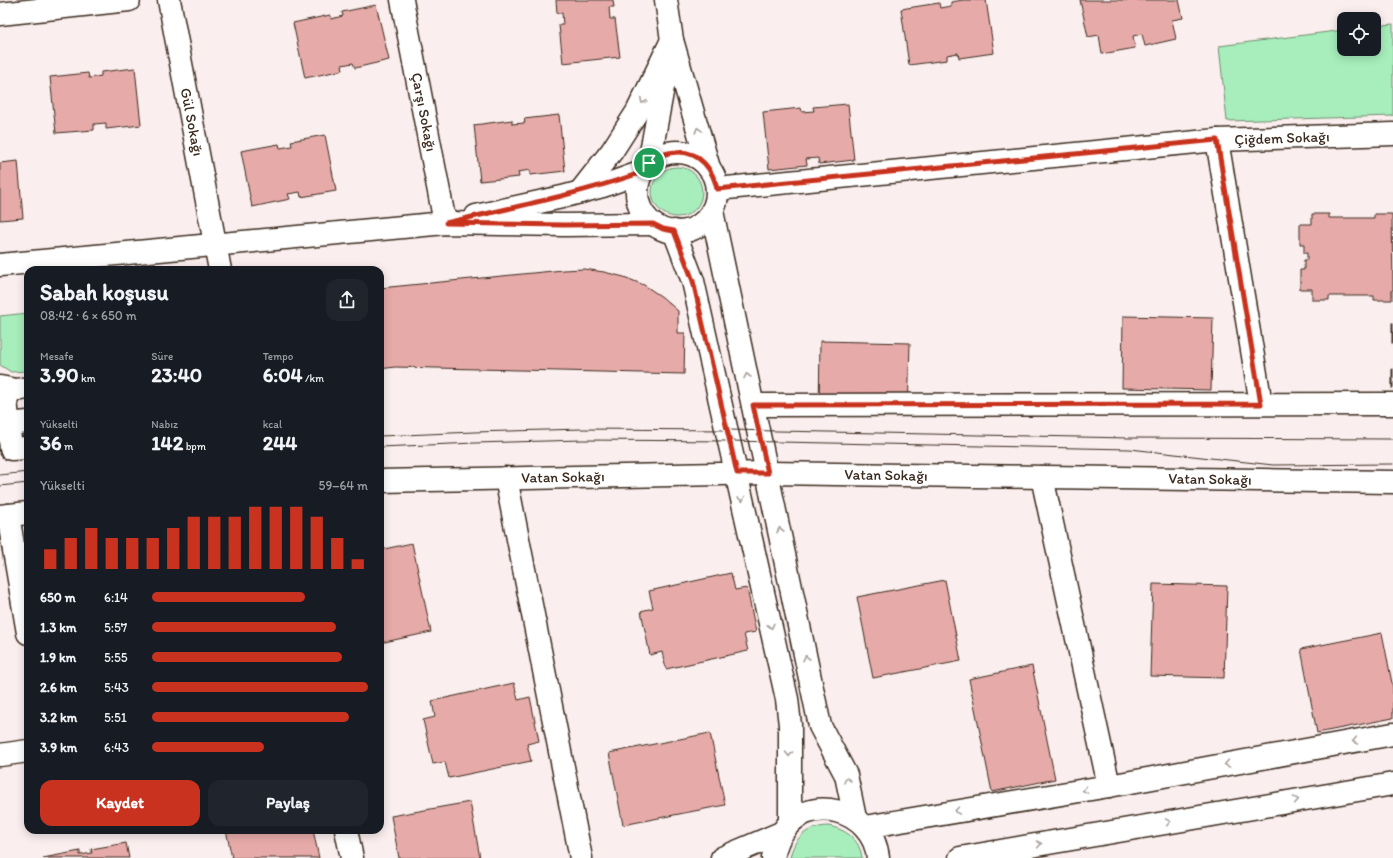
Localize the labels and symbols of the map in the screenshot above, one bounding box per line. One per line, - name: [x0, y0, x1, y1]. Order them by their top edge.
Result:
- street label: Çarşı Sokağı: [408, 71, 440, 153]
- street label: Gül Sokağı: [177, 86, 207, 158]
- one-way arrow: [640, 96, 648, 104]
- one-way arrow: [694, 127, 703, 134]
- street label: Çiğdem Sokağı: [1234, 127, 1330, 149]
- pin: [632, 146, 666, 180]
- one-way arrow: [744, 373, 752, 379]
- street label: Vatan Sokağı: [844, 465, 928, 485]
- street label: Vatan Sokağı: [521, 467, 605, 487]
- street label: Vatan Sokağı: [1168, 469, 1252, 489]
- one-way arrow: [738, 496, 746, 503]
- one-way arrow: [776, 527, 784, 534]
- one-way arrow: [766, 623, 774, 629]
- one-way arrow: [802, 655, 810, 661]
- one-way arrow: [1352, 736, 1358, 745]
- one-way arrow: [785, 751, 794, 757]
- one-way arrow: [1224, 759, 1230, 768]
- one-way arrow: [843, 776, 852, 783]
- one-way arrow: [1082, 785, 1088, 794]
- one-way arrow: [1293, 796, 1299, 805]
- one-way arrow: [954, 807, 960, 815]
- one-way arrow: [1164, 818, 1171, 827]
- one-way arrow: [1036, 840, 1043, 849]

